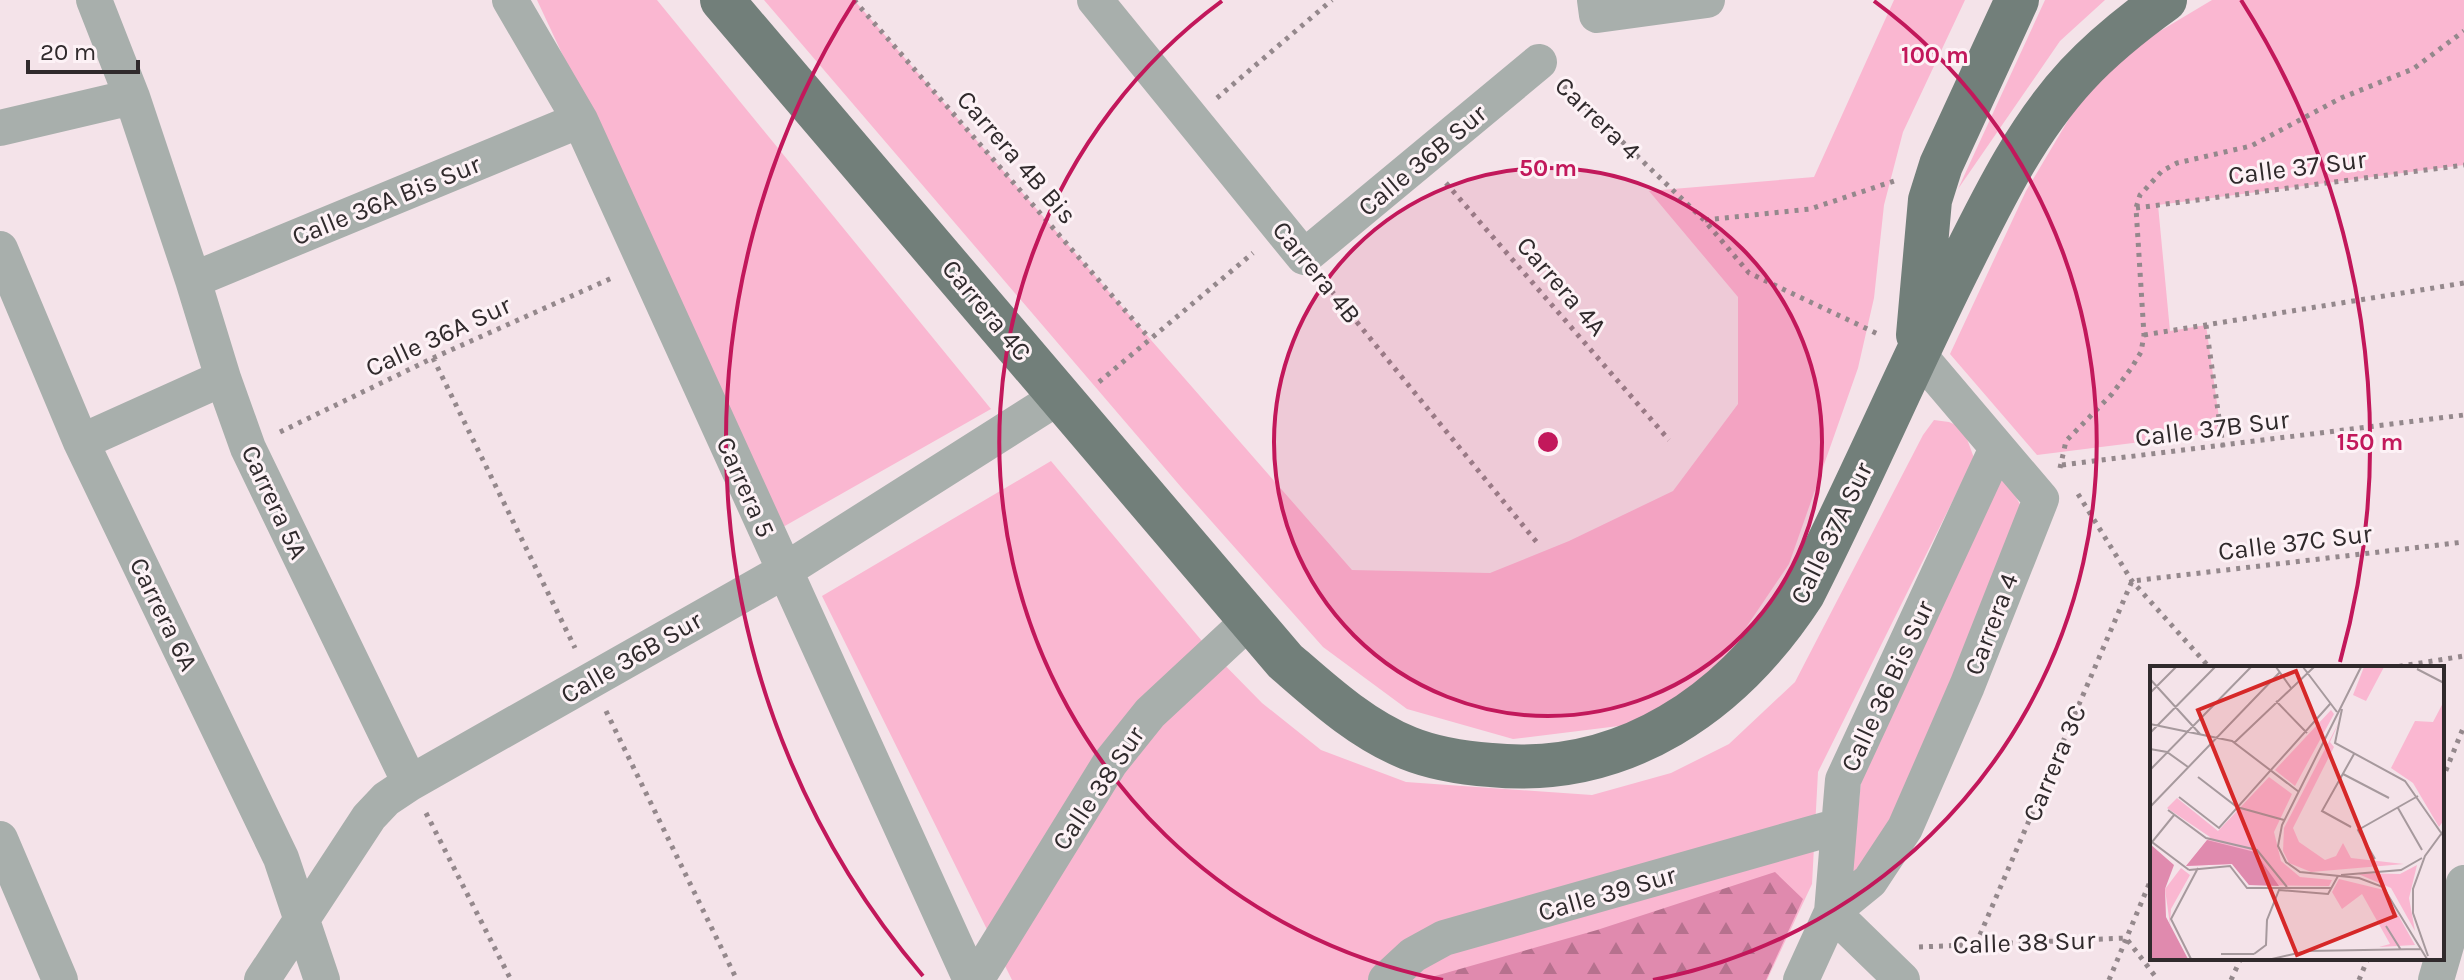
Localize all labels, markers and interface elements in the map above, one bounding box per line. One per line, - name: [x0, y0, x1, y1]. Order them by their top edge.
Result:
- scale bar: [28, 24, 138, 74]
- text: 20 m: [40, 38, 96, 66]
- text: 100 m: [1901, 41, 1969, 69]
- street label: Carrera 4: [1548, 70, 1647, 167]
- street label: Carrera 4B Bis: [950, 84, 1083, 230]
- street label: Calle 36B Sur: [1352, 97, 1493, 223]
- street label: Calle 37 Sur: [2226, 144, 2368, 191]
- street label: Calle 36A Bis Sur: [288, 148, 485, 252]
- text: 50 m: [1519, 154, 1577, 182]
- street label: Carrera 4B: [1266, 215, 1367, 330]
- street label: Carrera 4A: [1510, 230, 1613, 342]
- street label: Carrera 4C: [935, 253, 1038, 367]
- street label: Calle 36A Sur: [361, 289, 516, 384]
- street label: Calle 37B Sur: [2133, 404, 2292, 453]
- centre of rings: [1534, 428, 1562, 456]
- text: 150 m: [2337, 428, 2403, 456]
- street label: Carrera 5: [710, 432, 781, 542]
- street label: Carrera 5A: [235, 440, 314, 564]
- street label: Calle 37A Sur: [1784, 457, 1879, 609]
- street label: Calle 37C Sur: [2216, 518, 2374, 567]
- street label: Carrera 6A: [123, 553, 204, 676]
- street label: Carrera 4: [1958, 569, 2025, 680]
- street label: Calle 36 Bis Sur: [1834, 595, 1941, 777]
- street label: Calle 36B Sur: [555, 604, 708, 710]
- inset map: [2150, 666, 2444, 960]
- street label: Carrera 3C: [2016, 700, 2093, 826]
- street label: Calle 38 Sur: [1046, 720, 1151, 856]
- street label: Calle 39 Sur: [1535, 859, 1680, 928]
- street label: Calle 38 Sur: [1952, 924, 2096, 960]

